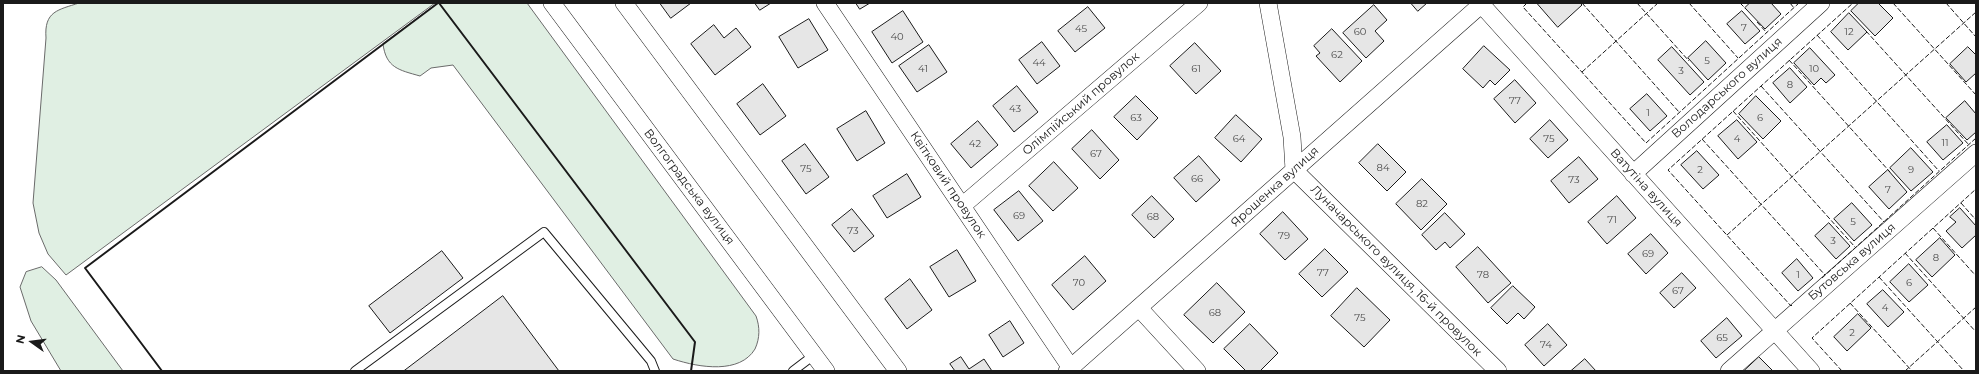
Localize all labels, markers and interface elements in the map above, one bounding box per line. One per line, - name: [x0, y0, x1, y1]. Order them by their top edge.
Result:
- house number: 7: [1741, 22, 1747, 34]
- house number: 45: [1075, 23, 1087, 35]
- house number: 60: [1354, 26, 1366, 38]
- house number: 12: [1844, 26, 1854, 38]
- house number: 40: [890, 31, 904, 43]
- street label: Володарського вулиця: [1669, 34, 1785, 142]
- street label: Олімпійський провулок: [1020, 49, 1142, 159]
- house number: 62: [1331, 49, 1343, 61]
- house number: 5: [1704, 55, 1710, 67]
- house number: 44: [1032, 57, 1046, 69]
- house number: 41: [918, 63, 928, 75]
- house number: 61: [1191, 63, 1201, 75]
- house number: 10: [1809, 63, 1819, 75]
- house number: 3: [1678, 65, 1684, 77]
- house number: 8: [1787, 79, 1793, 91]
- house number: 77: [1509, 95, 1521, 107]
- house number: 43: [1009, 103, 1021, 115]
- house number: 1: [1646, 107, 1650, 119]
- house number: 63: [1130, 112, 1142, 124]
- house number: 6: [1757, 112, 1763, 124]
- street label: Волгоградська вулиця: [641, 126, 737, 248]
- street label: Квітковий провулок: [907, 129, 989, 241]
- house number: 64: [1233, 133, 1245, 145]
- house number: 75: [1543, 133, 1555, 145]
- house number: 4: [1734, 133, 1740, 145]
- house number: 11: [1941, 137, 1949, 149]
- house number: 42: [969, 138, 981, 150]
- street label: Ярошенка вулиця: [1228, 144, 1322, 230]
- street label: Ватутіна вулиця: [1607, 146, 1685, 230]
- house number: 67: [1090, 148, 1102, 160]
- house number: 84: [1377, 162, 1389, 174]
- house number: 75: [800, 163, 812, 175]
- house number: 2: [1697, 164, 1703, 176]
- house number: 9: [1908, 164, 1914, 176]
- house number: 66: [1191, 173, 1203, 185]
- house number: 73: [1568, 174, 1580, 186]
- street label: Луначарського вулиця, 16-й провулок: [1307, 182, 1485, 360]
- house number: 7: [1885, 184, 1891, 196]
- house number: 82: [1416, 198, 1428, 210]
- house number: 69: [1013, 210, 1025, 222]
- house number: 68: [1147, 211, 1159, 223]
- house number: 71: [1607, 214, 1617, 226]
- house number: 5: [1850, 216, 1856, 228]
- street label: Бутовська вулиця: [1805, 220, 1899, 304]
- house number: 73: [847, 225, 859, 237]
- house number: 79: [1278, 230, 1290, 242]
- house number: 3: [1830, 235, 1836, 247]
- house number: 69: [1642, 248, 1654, 260]
- house number: 8: [1933, 252, 1939, 264]
- house number: 77: [1317, 267, 1329, 279]
- house number: 78: [1477, 269, 1489, 281]
- house number: 1: [1796, 269, 1800, 281]
- house number: 70: [1073, 277, 1085, 289]
- house number: 6: [1906, 277, 1912, 289]
- house number: 67: [1672, 285, 1684, 297]
- house number: 4: [1882, 302, 1888, 314]
- house number: 68: [1209, 307, 1221, 319]
- house number: 75: [1354, 312, 1366, 324]
- north arrow: [12, 322, 52, 362]
- house number: 2: [1849, 327, 1855, 339]
- house number: 65: [1716, 332, 1728, 344]
- text: N: [12, 333, 28, 345]
- house number: 74: [1540, 339, 1552, 351]

